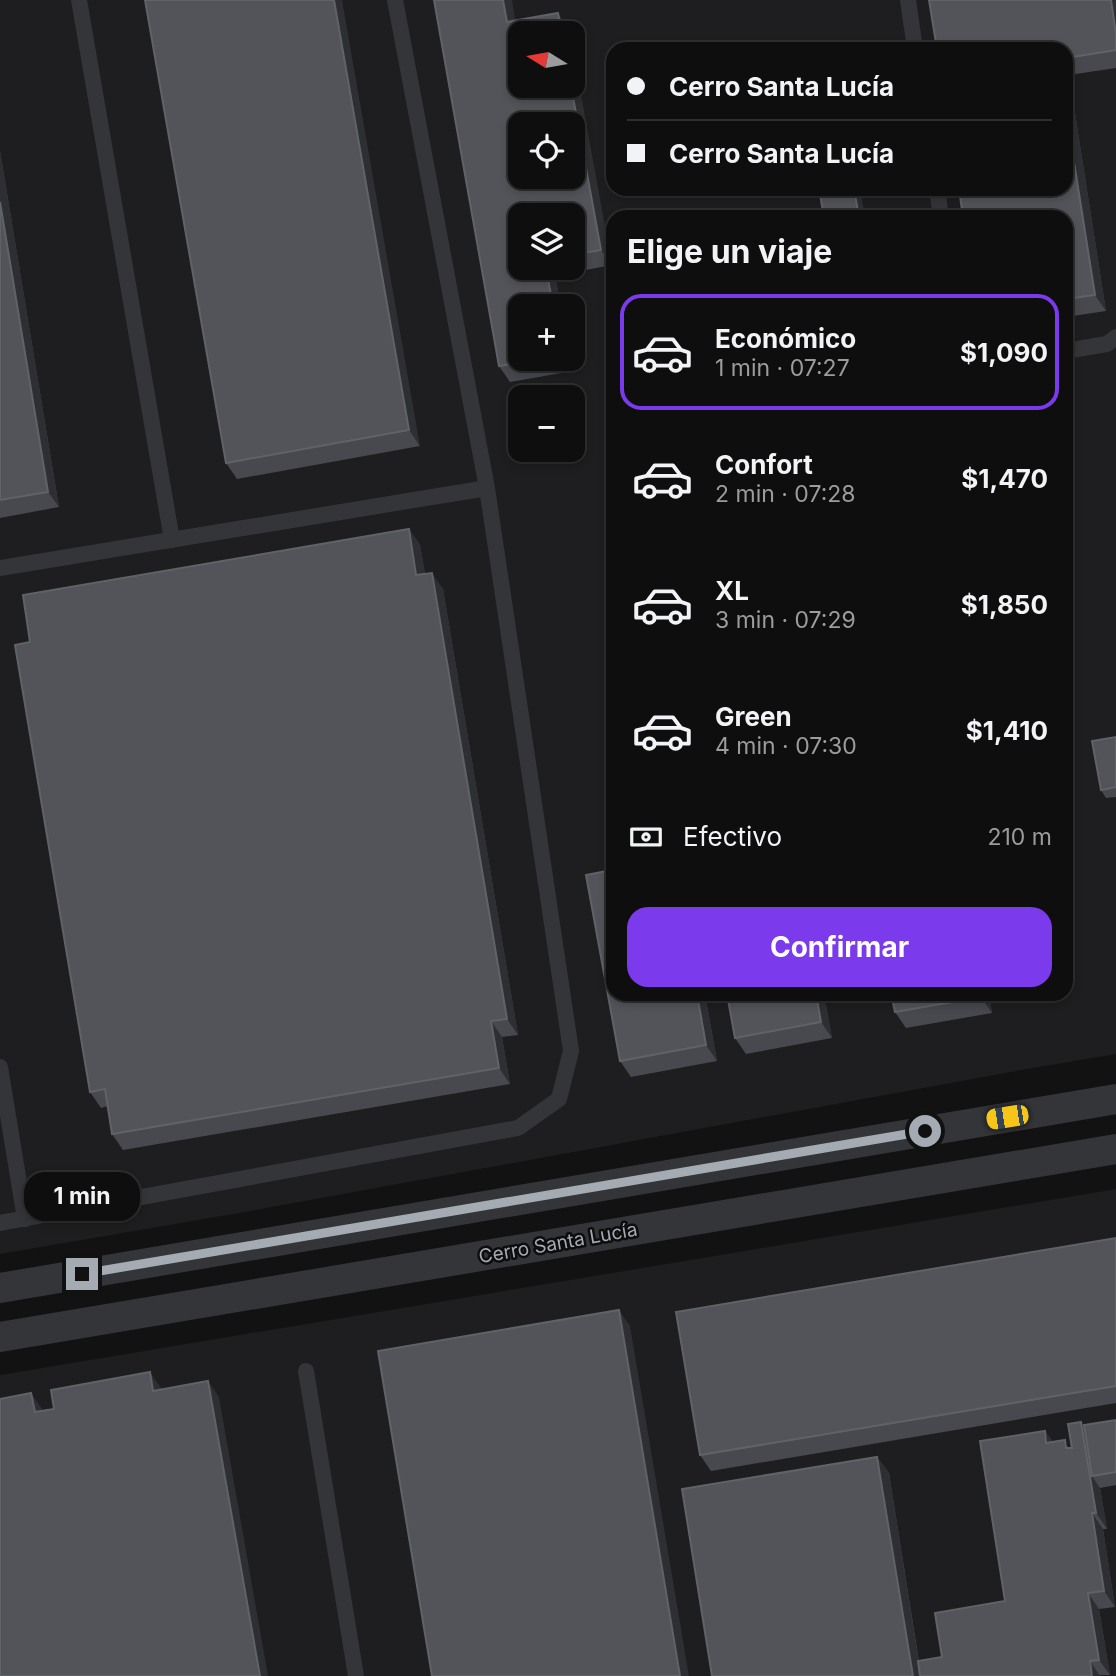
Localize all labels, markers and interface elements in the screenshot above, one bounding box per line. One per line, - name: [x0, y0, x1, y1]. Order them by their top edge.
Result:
- north arrow: [508, 21, 584, 98]
- map controls: [508, 21, 585, 462]
- text: Cerro Santa Lucía: [669, 71, 894, 102]
- button: locate: [508, 112, 585, 189]
- text: Cerro Santa Lucía: [669, 138, 894, 169]
- button: layers: [508, 203, 585, 280]
- text: Elige un viaje: [627, 232, 832, 271]
- button: +: [508, 294, 585, 371]
- icon: car: [631, 321, 694, 384]
- text: Económico: [715, 323, 856, 354]
- text: $1,090: [960, 337, 1048, 368]
- text: 1 min · 07:27: [715, 354, 850, 382]
- button: −: [508, 385, 585, 462]
- icon: car: [631, 447, 694, 510]
- text: Confort: [715, 449, 813, 480]
- text: $1,470: [961, 463, 1048, 494]
- text: 2 min · 07:28: [715, 480, 856, 508]
- icon: car: [631, 573, 694, 636]
- text: XL: [715, 575, 749, 606]
- text: $1,850: [961, 589, 1048, 620]
- text: 3 min · 07:29: [715, 606, 856, 634]
- icon: car: [631, 699, 694, 762]
- text: Green: [715, 701, 792, 732]
- text: $1,410: [966, 715, 1048, 746]
- text: 4 min · 07:30: [715, 732, 857, 760]
- icon: cash: [627, 818, 665, 856]
- text: Efectivo: [683, 821, 782, 852]
- text: 210 m: [987, 823, 1052, 851]
- button: Confirmar: [627, 907, 1052, 987]
- car: [985, 1103, 1030, 1131]
- route start: [909, 1115, 941, 1147]
- callout: 1 min: [24, 1172, 140, 1222]
- text: 1 min: [54, 1182, 110, 1210]
- street label: Cerro Santa Lucía: [477, 1218, 639, 1268]
- route end: [66, 1258, 98, 1290]

